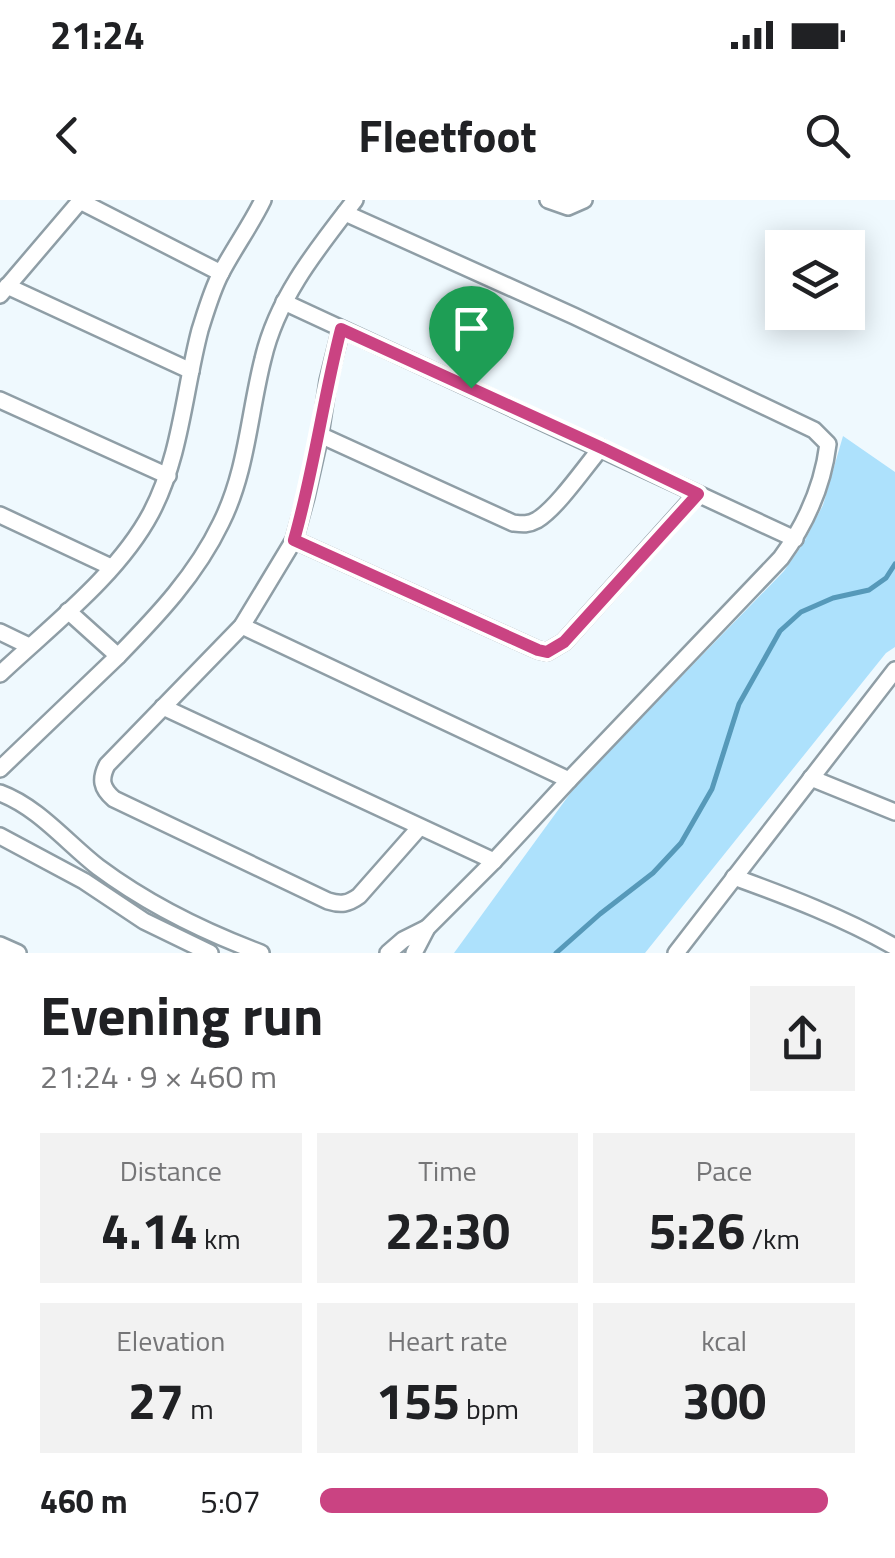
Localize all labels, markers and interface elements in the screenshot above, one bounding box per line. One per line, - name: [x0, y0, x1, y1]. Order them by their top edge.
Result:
- text: 21:24: [50, 6, 145, 64]
- text: Fleetfoot: [358, 101, 537, 169]
- icon: back: [40, 108, 95, 163]
- icon: search: [800, 108, 855, 163]
- map controls: [765, 230, 865, 330]
- button: layers: [765, 230, 865, 330]
- pin: [429, 286, 514, 389]
- icon: arrive: [444, 301, 499, 356]
- text: Evening run: [40, 973, 323, 1056]
- button: share: [750, 986, 855, 1091]
- text: 21:24 · 9 × 460 m: [40, 1052, 277, 1100]
- text: Distance: [120, 1149, 222, 1192]
- text: Time: [418, 1149, 477, 1192]
- text: Pace: [696, 1149, 753, 1192]
- text: 4.14: [101, 1192, 198, 1268]
- text: 22:30: [385, 1192, 510, 1268]
- text: 5:26: [648, 1192, 745, 1268]
- text: km: [198, 1217, 241, 1260]
- text: /km: [745, 1217, 800, 1260]
- text: Elevation: [116, 1319, 225, 1362]
- text: Heart rate: [387, 1319, 508, 1362]
- text: kcal: [701, 1319, 747, 1362]
- text: 27: [128, 1362, 184, 1438]
- text: 155: [376, 1362, 460, 1438]
- text: 300: [682, 1362, 766, 1438]
- text: m: [184, 1387, 214, 1430]
- text: bpm: [460, 1387, 519, 1430]
- text: 460 m: [40, 1477, 128, 1525]
- text: 5:07: [200, 1477, 261, 1525]

